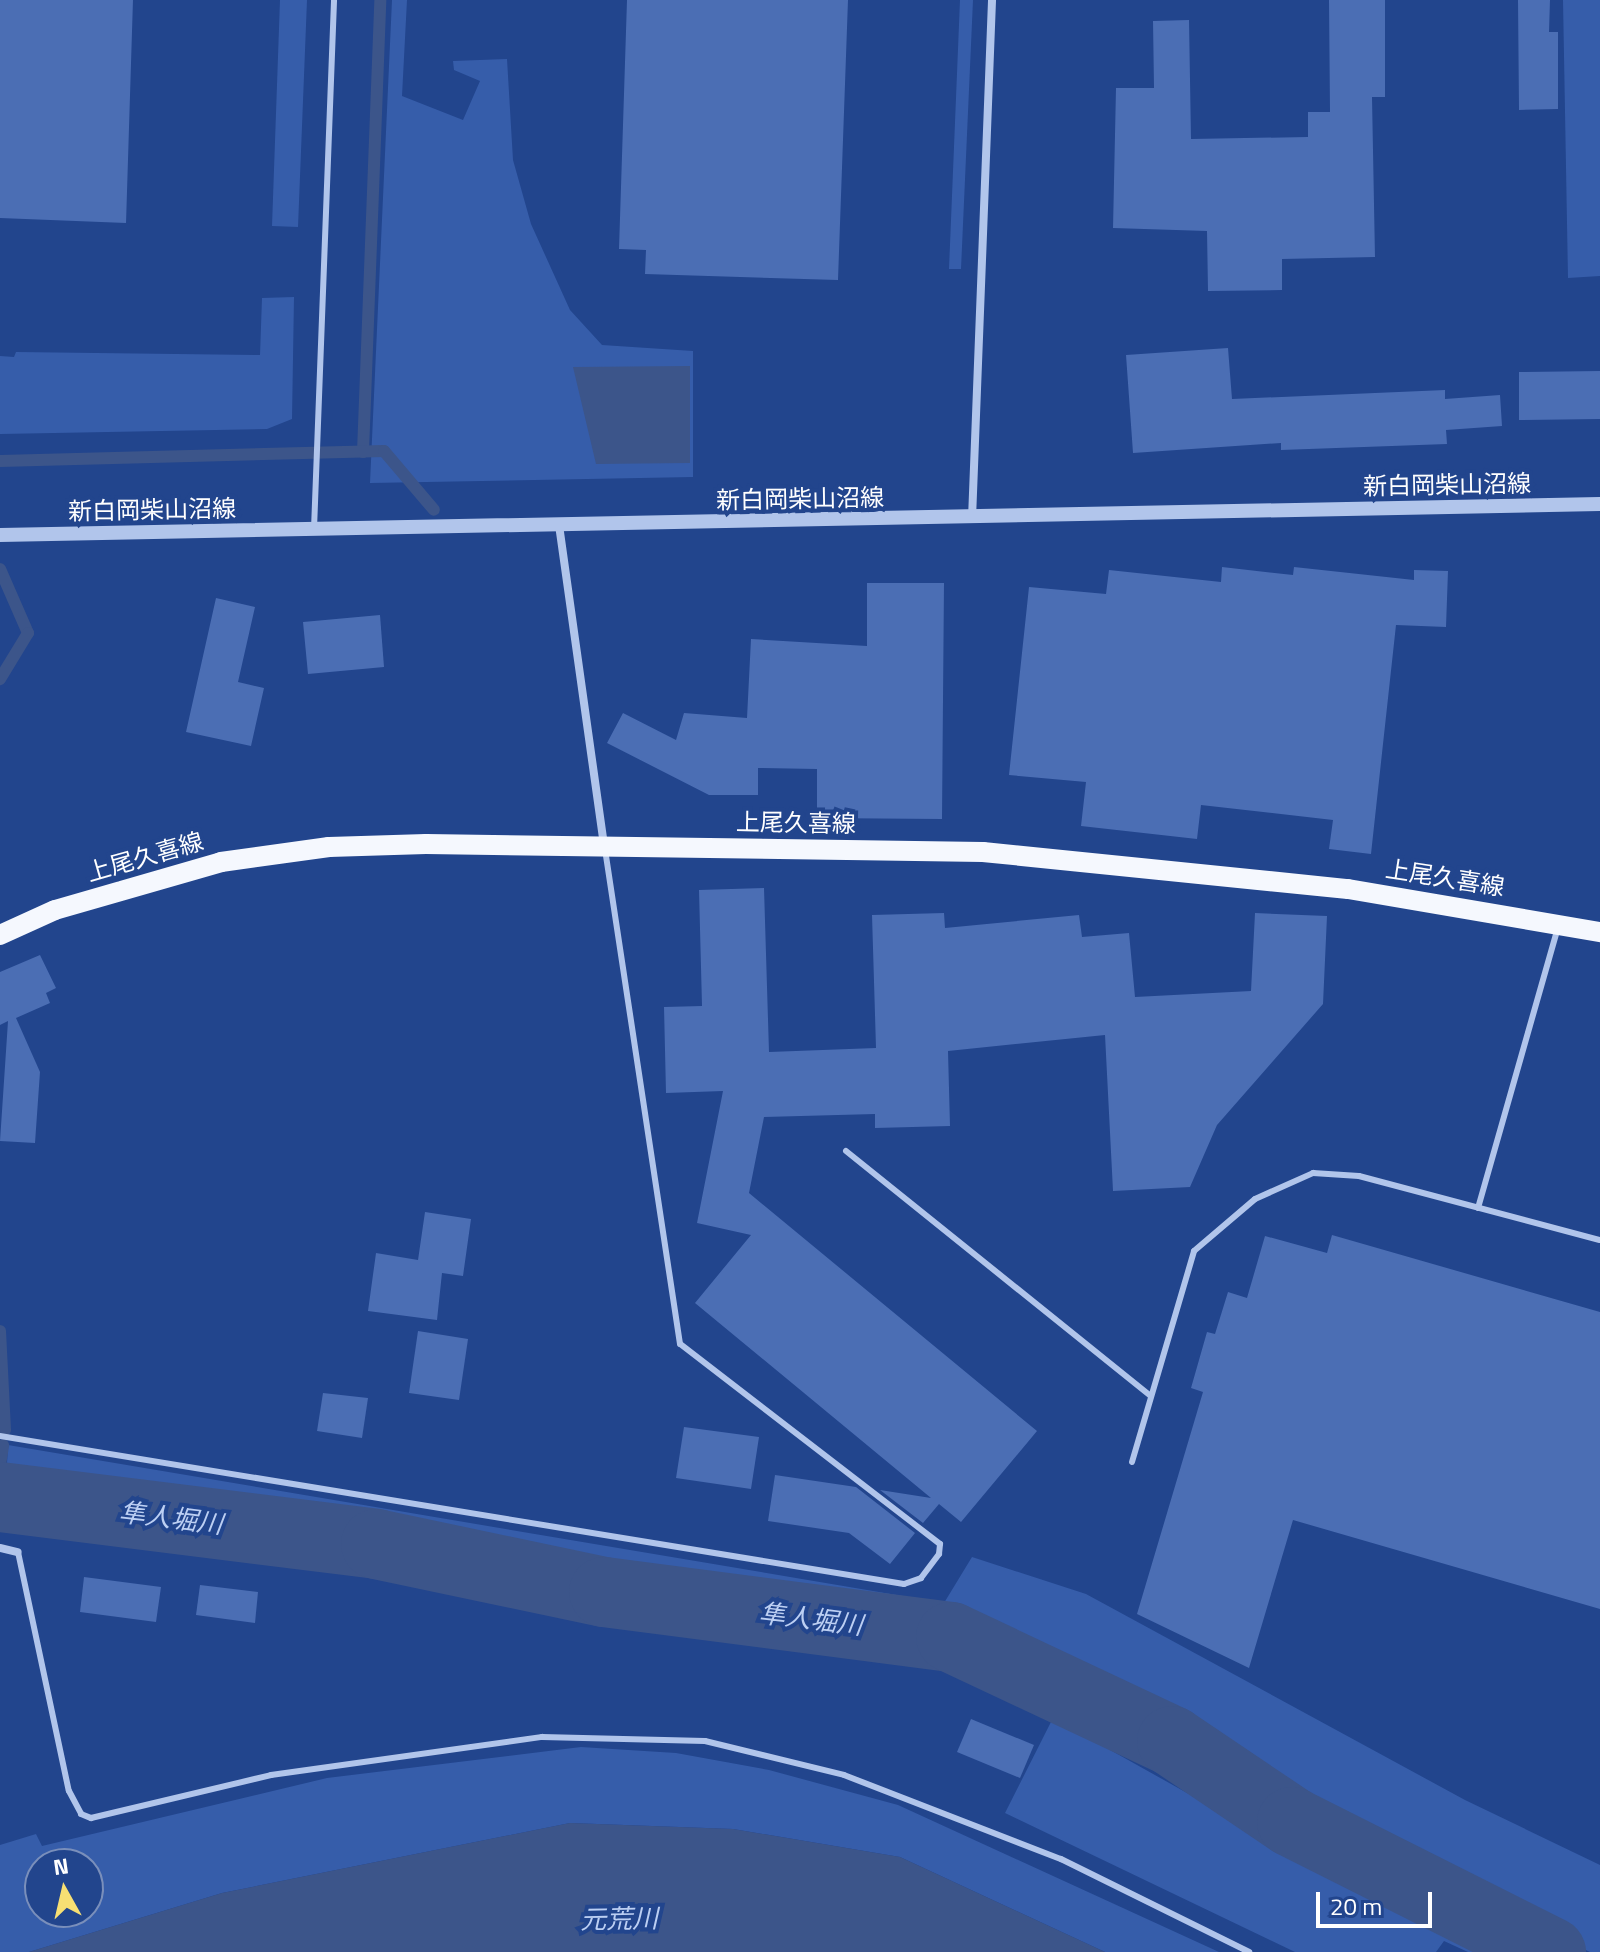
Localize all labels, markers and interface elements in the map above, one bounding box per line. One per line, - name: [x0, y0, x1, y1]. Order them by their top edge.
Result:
- street label: 新白岡柴山沼線: [1363, 469, 1531, 501]
- street label: 新白岡柴山沼線: [716, 483, 884, 515]
- street label: 新白岡柴山沼線: [68, 494, 236, 526]
- street label: 上尾久喜線: [736, 808, 856, 838]
- street label: 上尾久喜線: [83, 827, 207, 887]
- street label: 上尾久喜線: [1383, 854, 1507, 902]
- water label: 隼人堀川: [117, 1496, 225, 1540]
- water label: 隼人堀川: [757, 1597, 865, 1641]
- north arrow: [24, 1848, 104, 1928]
- text: N: [51, 1848, 71, 1884]
- scale bar: [1320, 1876, 1436, 1926]
- text: 20 m: [1330, 1888, 1382, 1924]
- water label: 元荒川: [580, 1903, 658, 1935]

